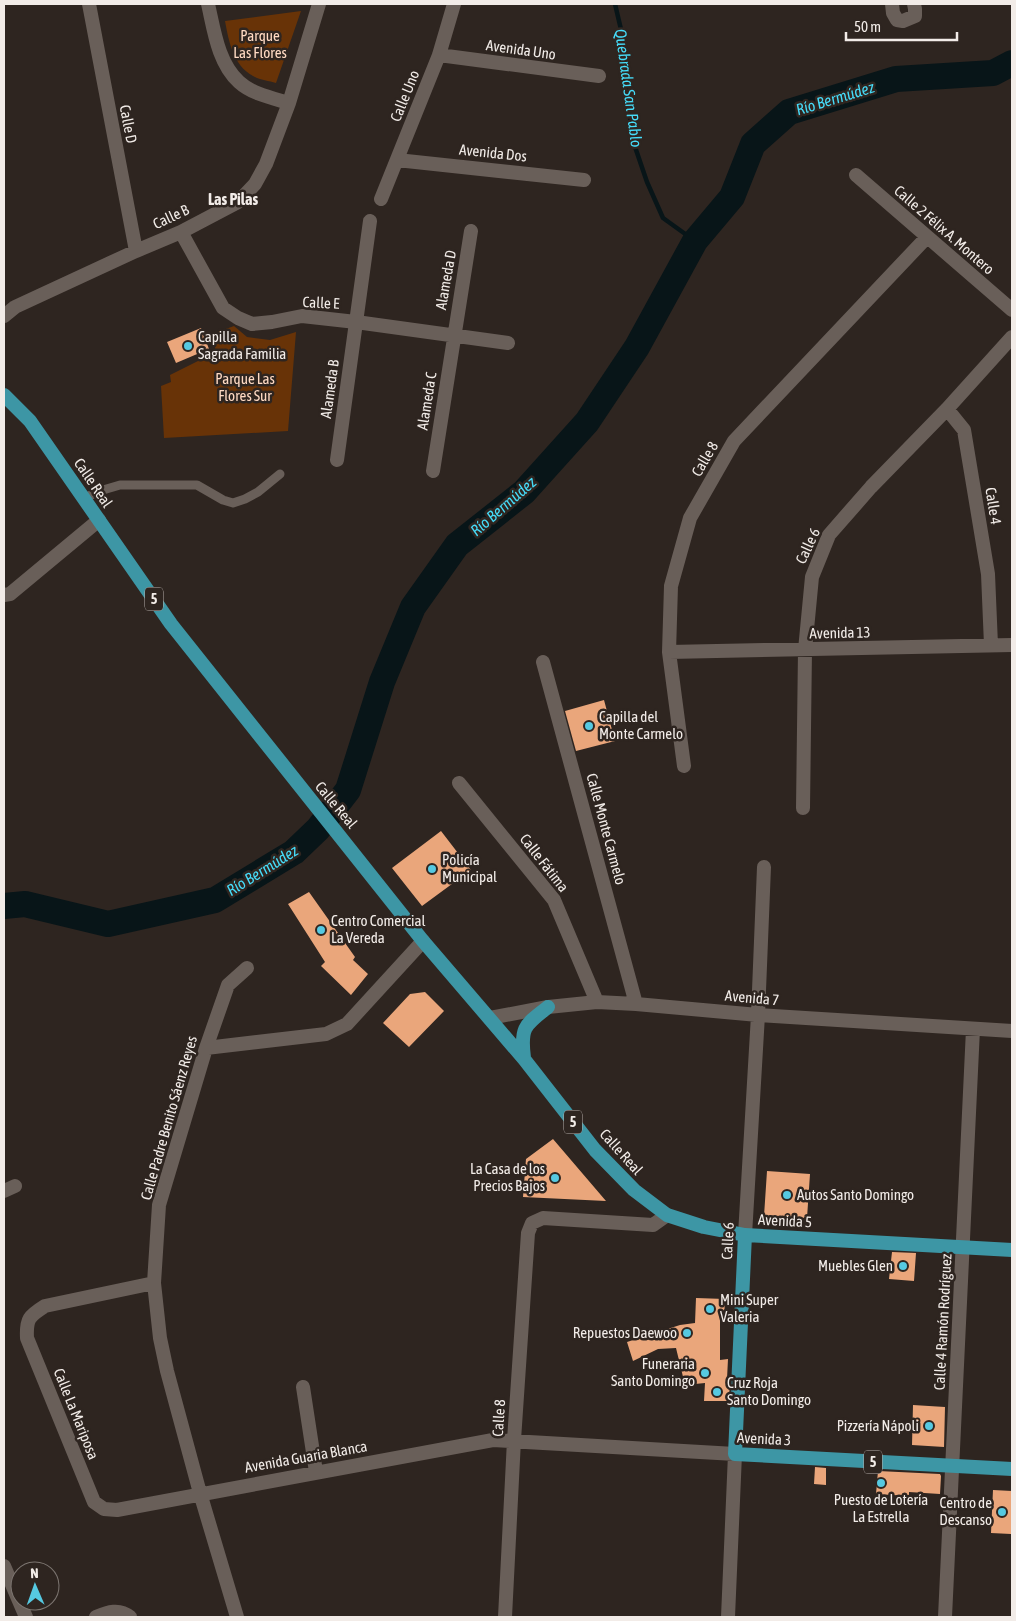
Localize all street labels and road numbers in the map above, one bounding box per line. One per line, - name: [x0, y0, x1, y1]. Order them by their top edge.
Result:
- street label: Avenida Uno: [485, 36, 557, 63]
- street label: Calle Uno: [387, 68, 422, 124]
- street label: Calle D: [116, 103, 141, 145]
- street label: Avenida Dos: [458, 141, 528, 165]
- street label: Calle 2 Félix A. Montero: [891, 182, 998, 278]
- street label: Calle B: [150, 201, 191, 232]
- street label: Alameda D: [432, 249, 459, 311]
- street label: Calle E: [302, 293, 340, 312]
- street label: Alameda B: [317, 358, 342, 419]
- street label: Alameda C: [414, 370, 440, 431]
- street label: Calle 8: [688, 438, 721, 479]
- street label: Calle Real: [71, 455, 116, 511]
- street label: Calle 4: [982, 486, 1005, 526]
- street label: Calle 6: [792, 525, 823, 566]
- road number: 5: [145, 588, 163, 610]
- street label: Avenida 13: [809, 623, 871, 642]
- street label: Calle Monte Carmelo: [583, 771, 630, 886]
- street label: Calle Real: [312, 778, 361, 831]
- street label: Calle Fátima: [517, 830, 572, 895]
- street label: Avenida 7: [724, 987, 780, 1008]
- street label: Calle Padre Benito Sáenz Reyes: [137, 1034, 200, 1202]
- road number: 5: [564, 1110, 582, 1134]
- street label: Calle Real: [596, 1125, 646, 1178]
- street label: Avenida 5: [758, 1211, 812, 1230]
- street label: Calle 6: [718, 1222, 737, 1260]
- street label: Calle 4 Ramón Rodríguez: [930, 1253, 955, 1391]
- street label: Calle La Mariposa: [50, 1366, 102, 1462]
- street label: Calle 8: [489, 1399, 508, 1437]
- street label: Avenida 3: [737, 1429, 791, 1448]
- street label: Avenida Guaria Blanca: [243, 1437, 368, 1476]
- road number: 5: [864, 1450, 882, 1474]

